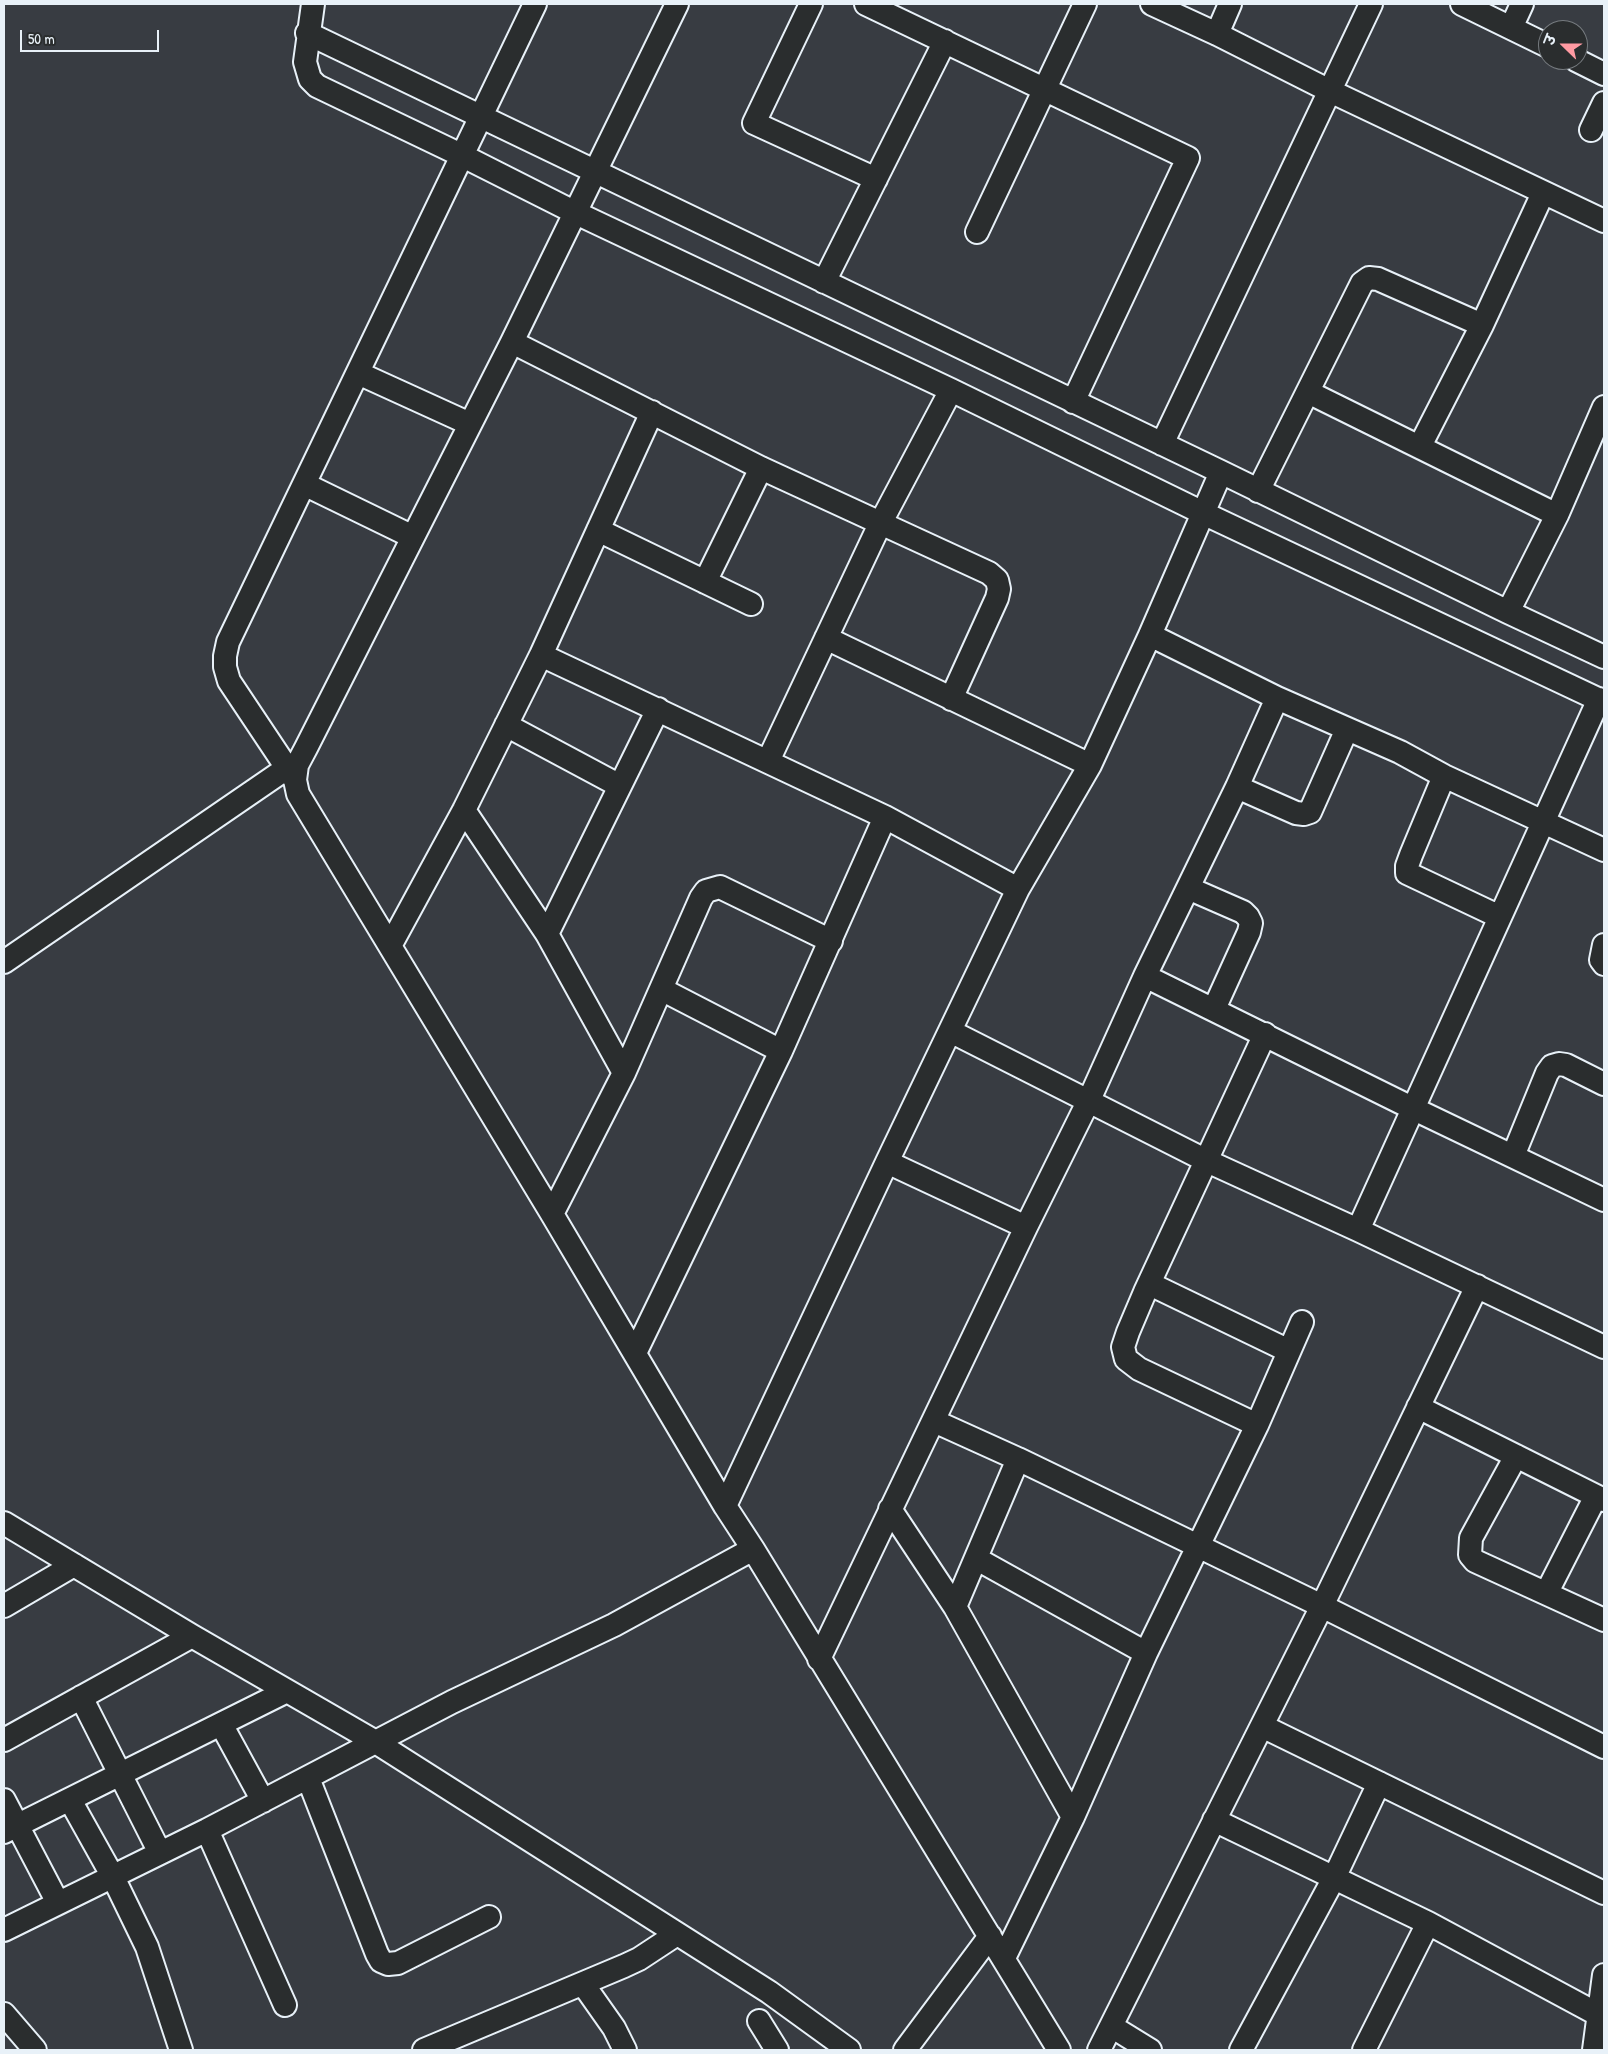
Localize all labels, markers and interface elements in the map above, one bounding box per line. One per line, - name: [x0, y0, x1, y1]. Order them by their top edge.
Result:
- scale bar: [22, 20, 161, 52]
- north arrow: [1538, 20, 1588, 70]
- text: 50 m: [28, 28, 55, 49]
- text: उ: [1539, 32, 1560, 47]

